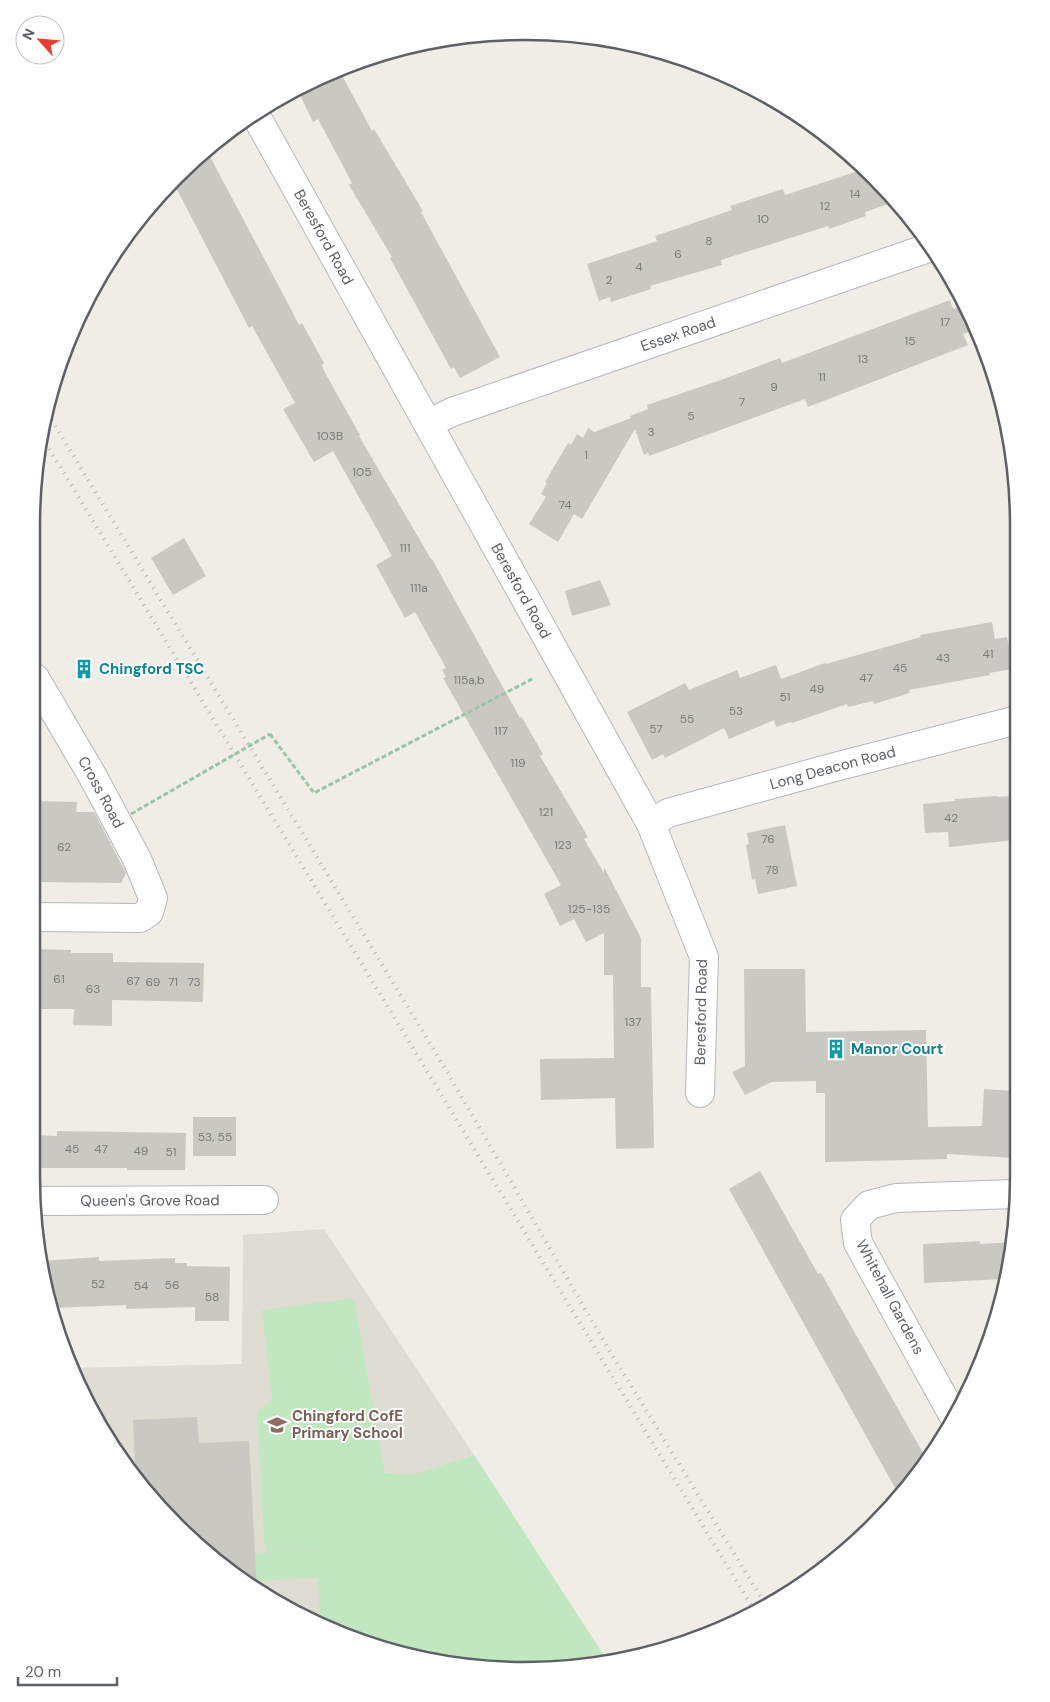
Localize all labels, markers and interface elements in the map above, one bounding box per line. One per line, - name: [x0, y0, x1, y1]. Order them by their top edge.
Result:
- north arrow: [15, 15, 65, 65]
- text: N: [18, 25, 39, 43]
- street label: Beresford Road: [289, 186, 358, 288]
- house number: 14: [849, 186, 861, 202]
- house number: 12: [820, 198, 830, 214]
- house number: 10: [757, 211, 769, 227]
- house number: 8: [705, 233, 713, 249]
- house number: 6: [674, 246, 682, 262]
- house number: 4: [635, 259, 643, 275]
- house number: 2: [606, 272, 613, 288]
- street label: Essex Road: [638, 312, 718, 356]
- house number: 17: [940, 314, 950, 330]
- house number: 15: [904, 333, 916, 349]
- house number: 13: [858, 351, 868, 367]
- house number: 11: [818, 369, 826, 385]
- house number: 9: [770, 379, 778, 395]
- house number: 7: [739, 394, 745, 410]
- house number: 5: [687, 408, 695, 424]
- house number: 3: [647, 424, 655, 440]
- house number: 103B: [317, 428, 343, 444]
- house number: 1: [584, 447, 588, 463]
- house number: 105: [352, 464, 372, 480]
- house number: 74: [559, 497, 571, 513]
- house number: 111: [399, 540, 411, 556]
- street label: Beresford Road: [486, 540, 556, 642]
- house number: 111a: [410, 580, 428, 596]
- house number: 41: [982, 646, 994, 662]
- house number: 43: [936, 650, 950, 666]
- building icon: Chingford TSC: [73, 658, 95, 680]
- place label: Chingford TSC: [99, 659, 204, 679]
- house number: 45: [893, 660, 907, 676]
- house number: 47: [859, 670, 873, 686]
- house number: 115a,b: [453, 672, 485, 688]
- house number: 49: [810, 681, 824, 697]
- house number: 51: [779, 689, 791, 705]
- house number: 53: [729, 703, 743, 719]
- house number: 55: [680, 711, 694, 727]
- house number: 57: [649, 721, 663, 737]
- house number: 117: [494, 723, 508, 739]
- street label: Long Deacon Road: [767, 742, 898, 794]
- street label: Cross Road: [73, 753, 129, 832]
- house number: 119: [510, 755, 526, 771]
- house number: 121: [539, 804, 553, 820]
- house number: 42: [944, 810, 958, 826]
- house number: 76: [761, 831, 775, 847]
- house number: 123: [554, 837, 572, 853]
- house number: 62: [57, 839, 71, 855]
- house number: 78: [765, 862, 779, 878]
- house number: 125-135: [568, 901, 610, 917]
- street label: Beresford Road: [690, 959, 712, 1065]
- house number: 61: [53, 971, 65, 987]
- house number: 67: [126, 973, 140, 989]
- house number: 69: [146, 974, 160, 990]
- house number: 71: [168, 974, 178, 990]
- house number: 73: [187, 974, 201, 990]
- house number: 63: [86, 981, 100, 997]
- house number: 137: [624, 1014, 642, 1030]
- building icon: Manor Court: [825, 1038, 847, 1060]
- place label: Manor Court: [851, 1039, 943, 1059]
- house number: 53, 55: [198, 1129, 232, 1145]
- house number: 45: [65, 1141, 79, 1157]
- house number: 47: [94, 1141, 108, 1157]
- house number: 49: [134, 1143, 148, 1159]
- house number: 51: [165, 1144, 177, 1160]
- street label: Queen's Grove Road: [80, 1190, 220, 1211]
- street label: Whitehall Gardens: [851, 1236, 929, 1358]
- house number: 52: [91, 1276, 105, 1292]
- house number: 56: [165, 1277, 179, 1293]
- house number: 54: [134, 1278, 148, 1294]
- house number: 58: [205, 1289, 219, 1305]
- place label: Chingford CofE Primary School: [292, 1406, 403, 1443]
- school or university icon: Chingford CofE Primary School: [266, 1414, 288, 1436]
- scale bar: [18, 1654, 116, 1686]
- text: 20 m: [25, 1662, 61, 1682]

